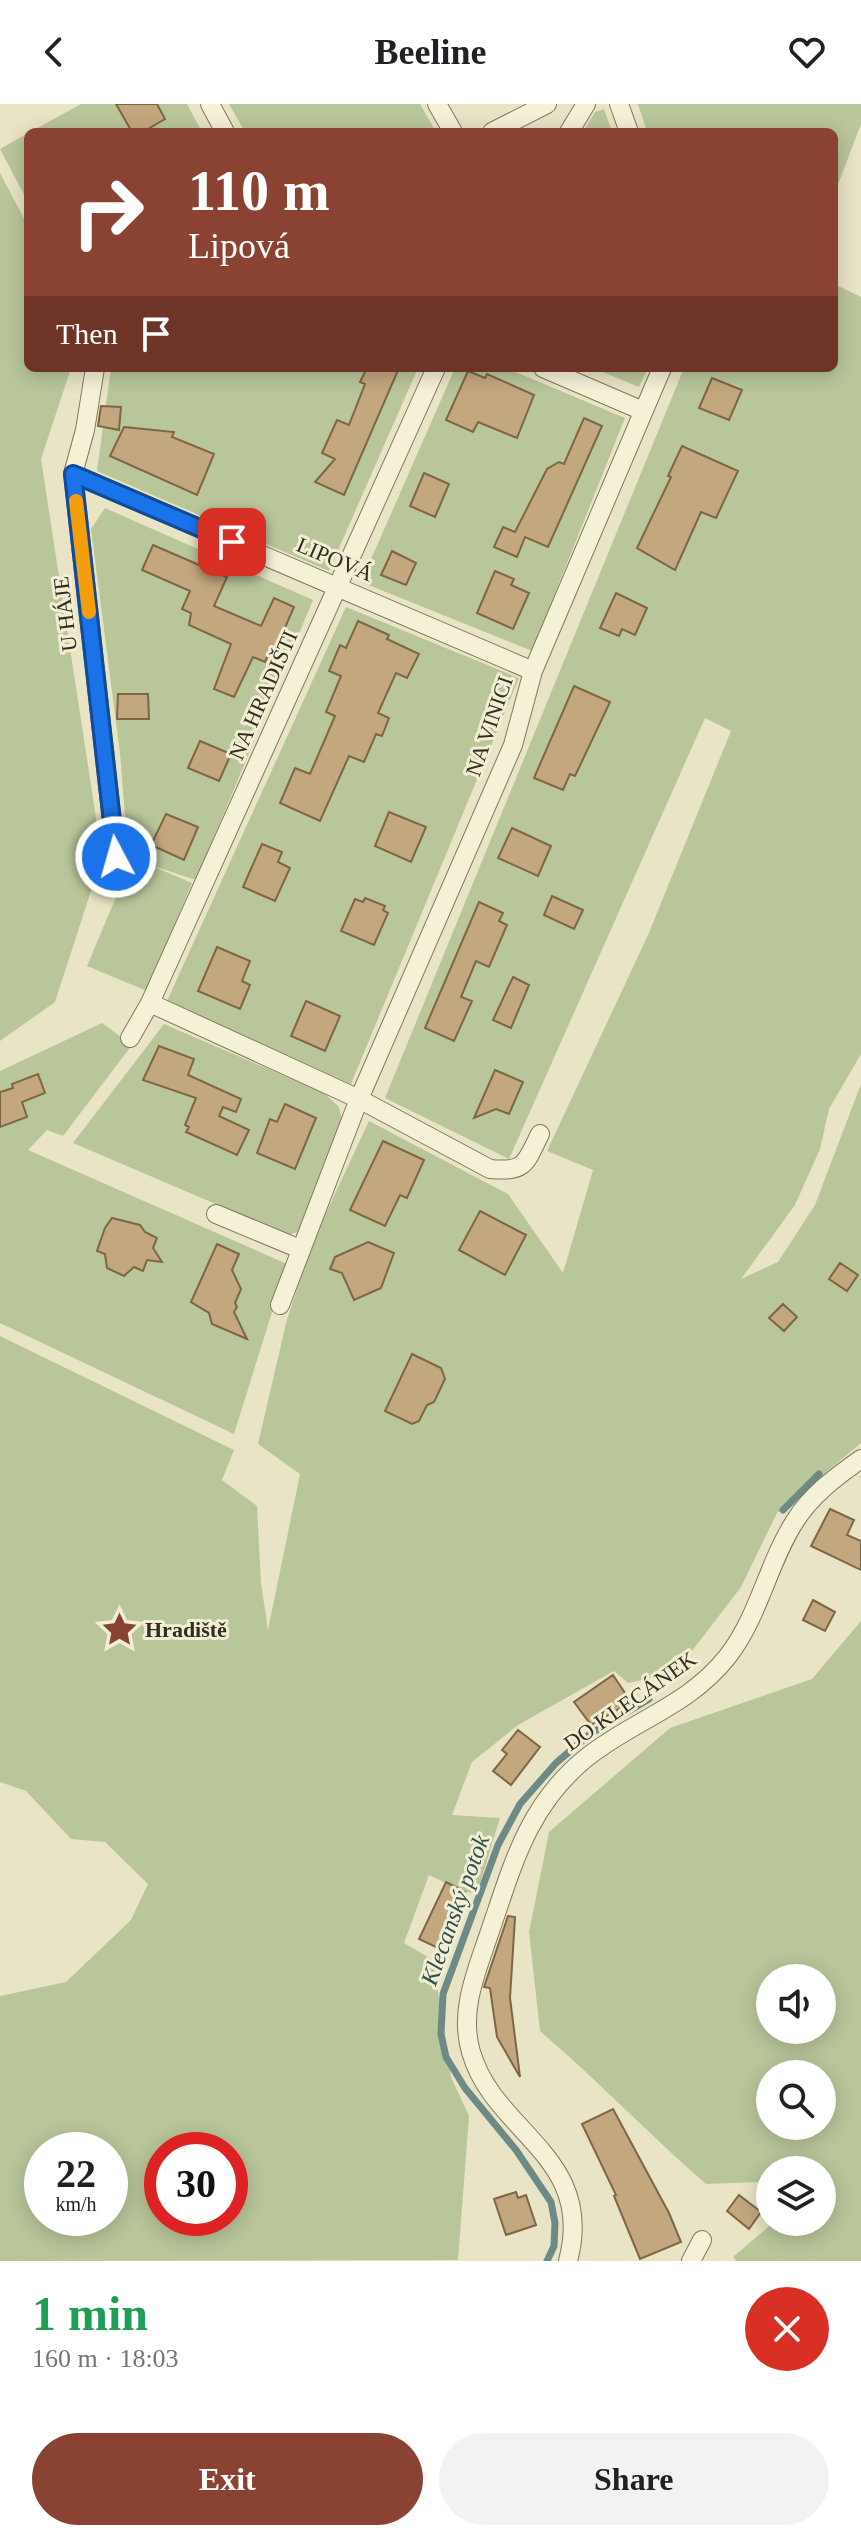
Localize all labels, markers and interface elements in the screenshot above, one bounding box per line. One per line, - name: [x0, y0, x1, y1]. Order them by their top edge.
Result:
- icon: back: [32, 30, 76, 74]
- icon: heart: [785, 30, 829, 74]
- text: Beeline: [375, 32, 486, 72]
- icon: right: [56, 160, 160, 264]
- text: 110 m: [188, 160, 330, 222]
- text: Lipová: [188, 226, 290, 266]
- icon: arrive: [134, 312, 178, 356]
- text: Then: [56, 317, 118, 350]
- pin: [198, 508, 266, 576]
- icon: arrive: [210, 520, 254, 564]
- street label: LIPOVÁ: [293, 532, 377, 586]
- street label: U HÁJE: [48, 575, 82, 653]
- street label: NA HRADIŠTI: [223, 627, 303, 763]
- street label: NA VINICI: [460, 673, 518, 779]
- position arrow: [74, 815, 158, 899]
- place icon: Hradiště: [100, 1610, 138, 1648]
- place label: Hradiště: [145, 1617, 227, 1642]
- street label: DO KLECÁNEK: [559, 1646, 701, 1756]
- water label: Klecanský potok: [415, 1831, 494, 1990]
- map controls: [756, 1964, 836, 2236]
- button: sound: [756, 1964, 836, 2044]
- button: search: [756, 2060, 836, 2140]
- speed limit sign: 30: [144, 2132, 248, 2236]
- text: 22: [56, 2151, 96, 2196]
- button: layers: [756, 2156, 836, 2236]
- text: km/h: [55, 2193, 97, 2215]
- text: 1 min: [32, 2287, 148, 2340]
- button: close: [745, 2287, 829, 2371]
- text: 160 m · 18:03: [32, 2344, 179, 2373]
- button: Exit: [32, 2433, 423, 2525]
- button: Share: [439, 2433, 829, 2525]

